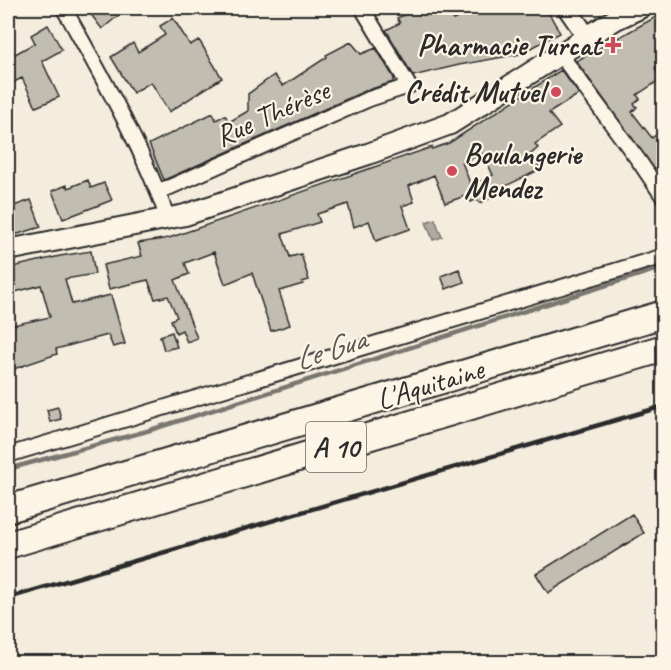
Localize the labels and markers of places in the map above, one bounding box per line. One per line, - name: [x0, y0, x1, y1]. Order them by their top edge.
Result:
- place label: Pharmacie Turcat: [417, 26, 604, 64]
- marker: Pharmacie Turcat: [606, 38, 620, 52]
- place label: Crédit Mutuel: [404, 73, 550, 111]
- marker: Crédit Mutuel: [549, 85, 563, 99]
- place label: Boulangerie Mendez: [464, 135, 583, 207]
- marker: Boulangerie Mendez: [445, 164, 459, 178]

